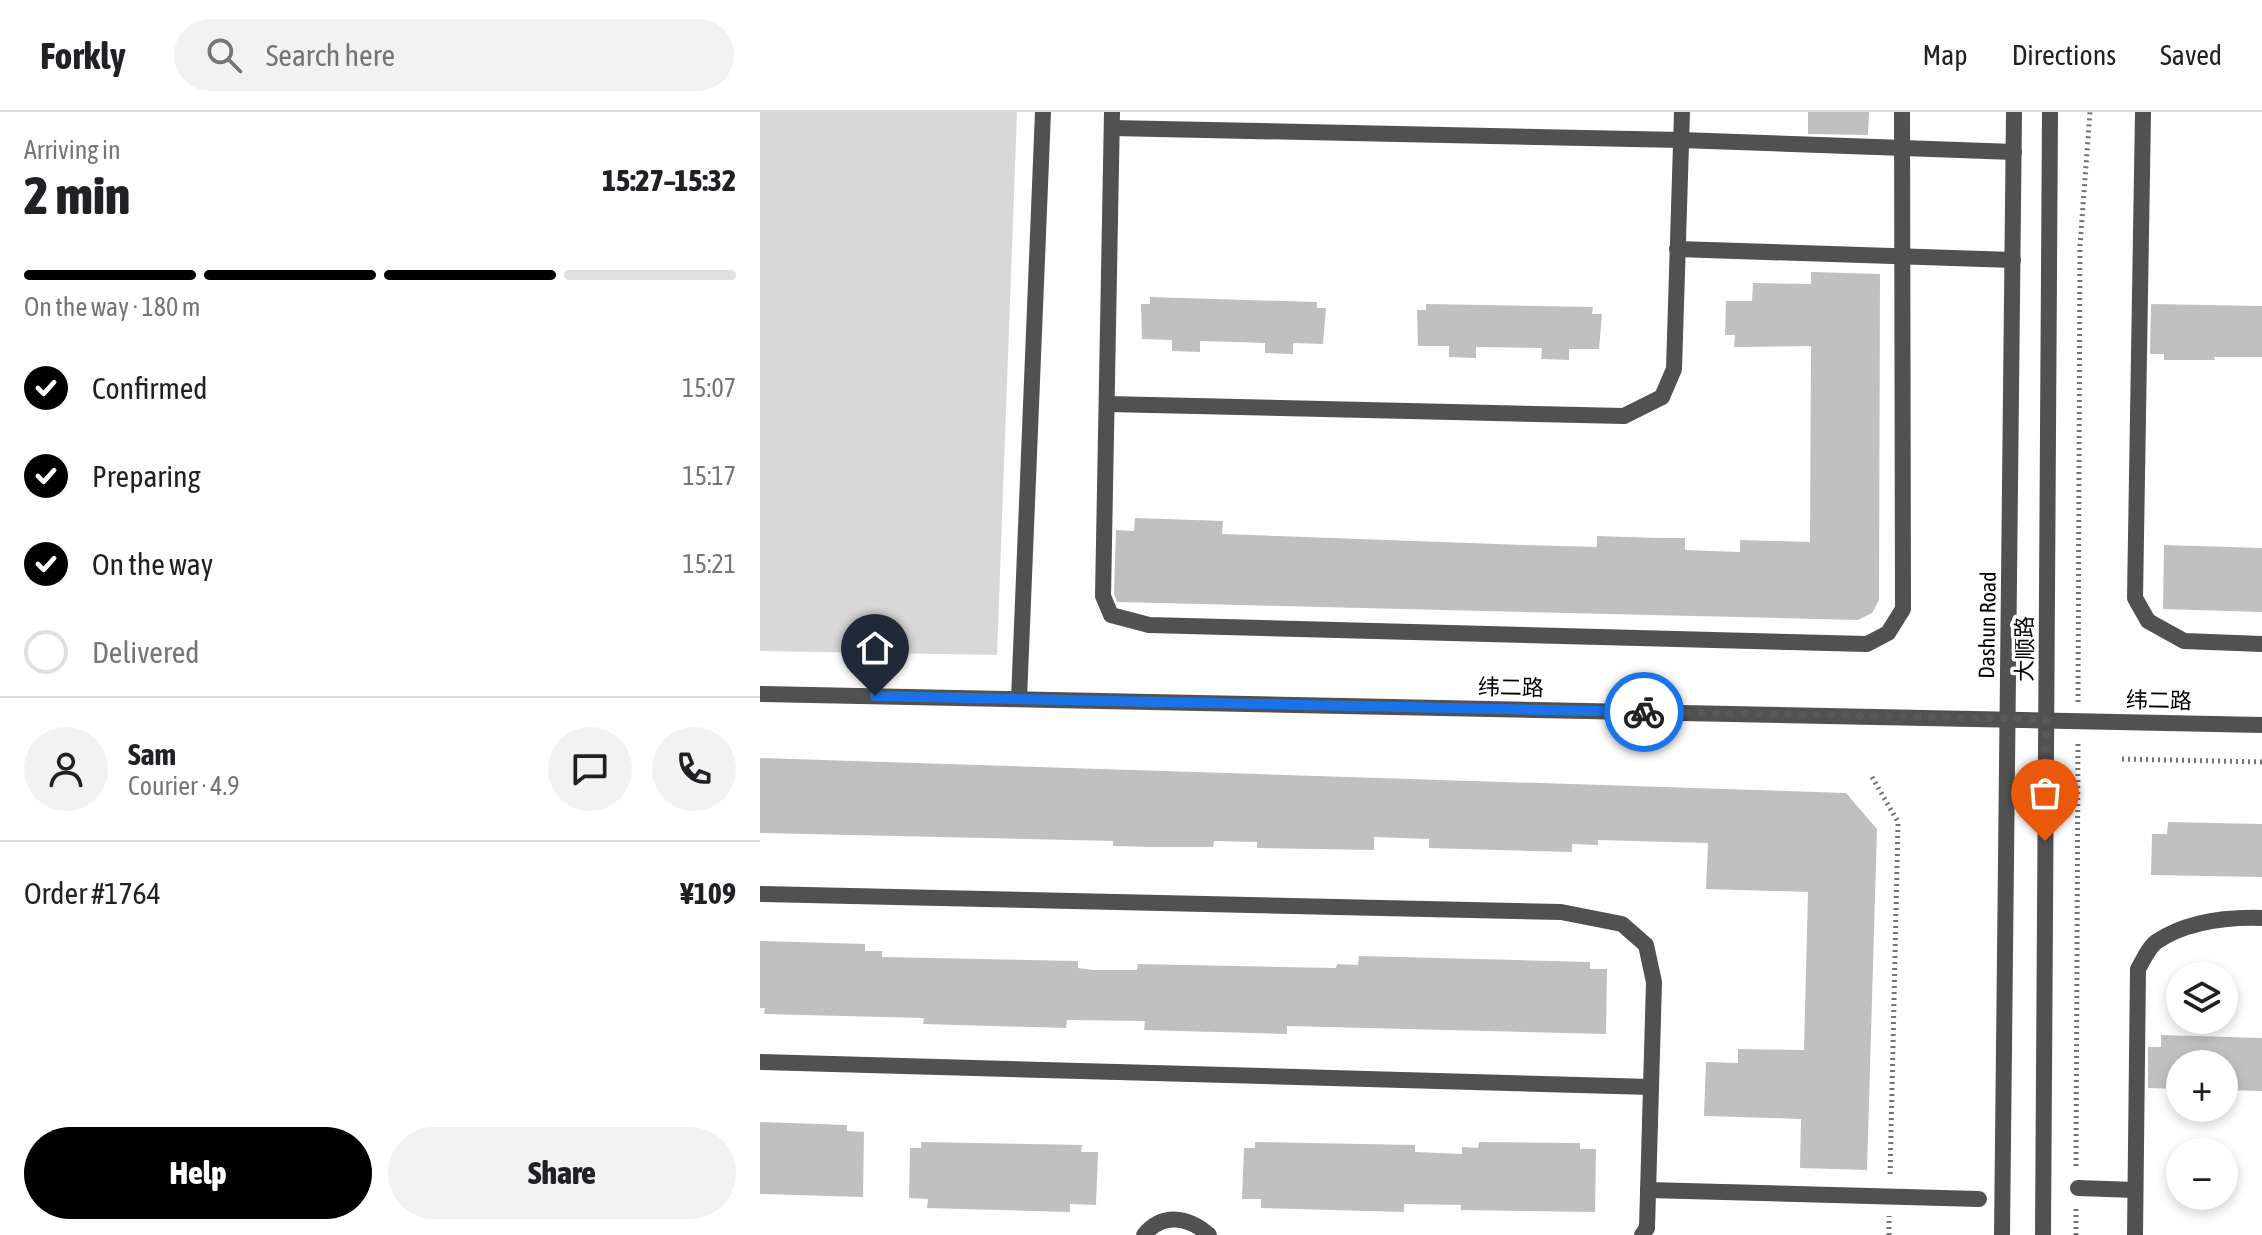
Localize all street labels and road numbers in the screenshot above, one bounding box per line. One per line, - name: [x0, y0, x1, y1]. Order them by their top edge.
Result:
- street label: Dashun Road: [1973, 571, 2001, 679]
- street label: 大顺路: [2011, 616, 2037, 682]
- street label: 纬二路: [1478, 673, 1544, 701]
- street label: 纬二路: [2126, 686, 2192, 714]

